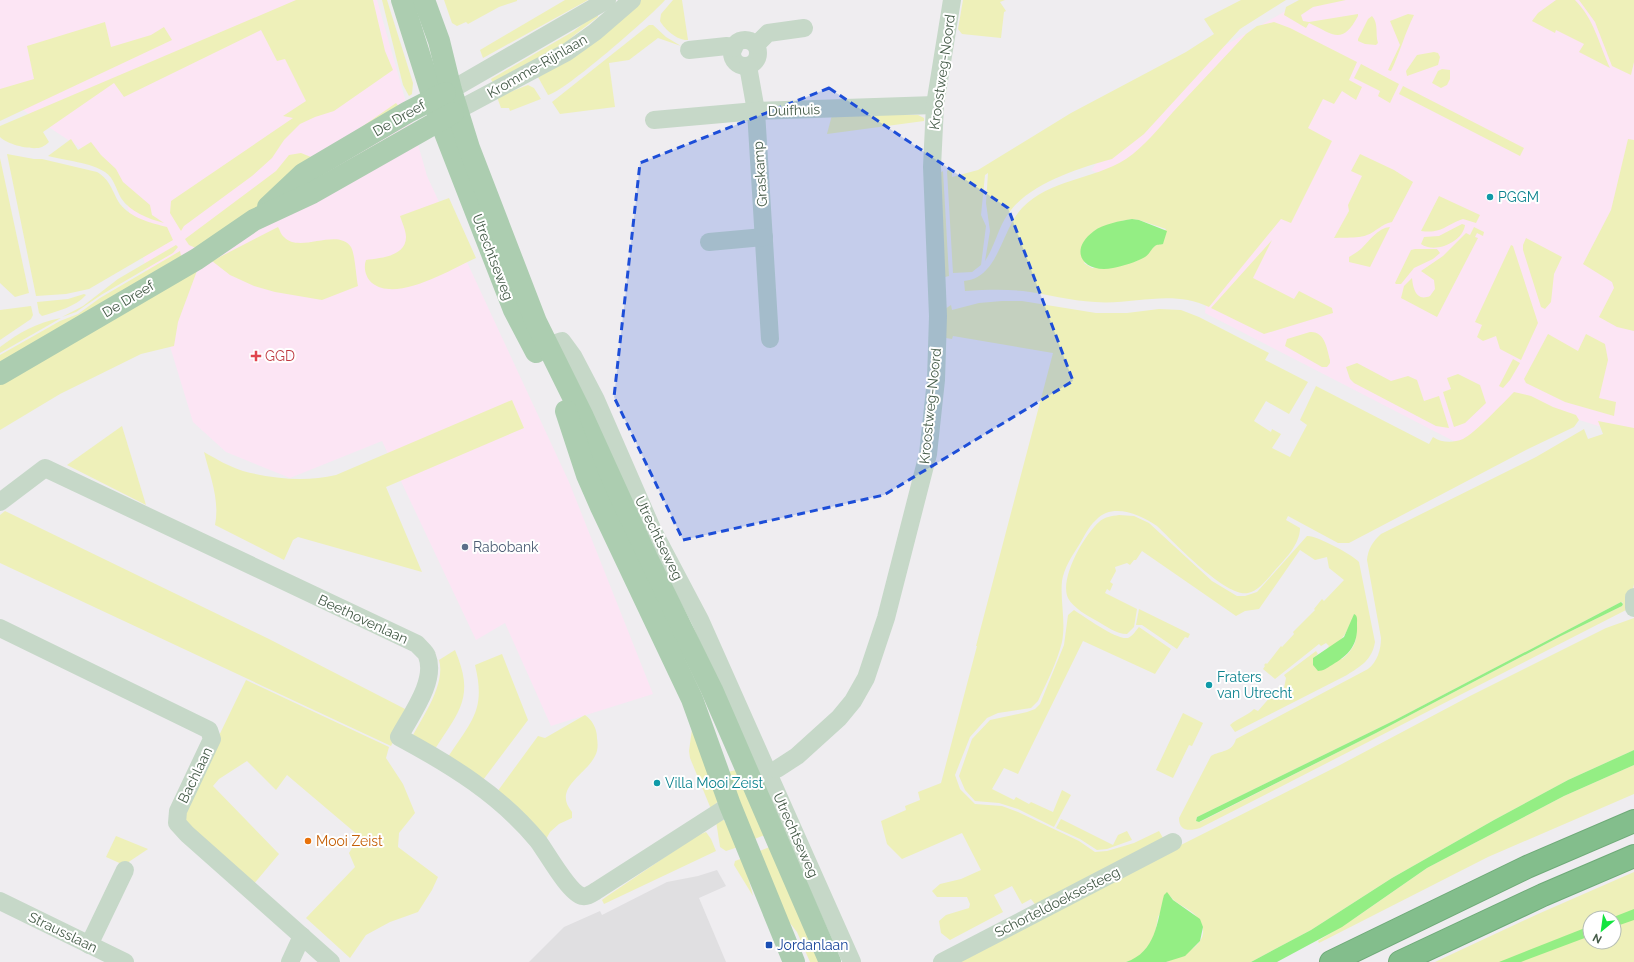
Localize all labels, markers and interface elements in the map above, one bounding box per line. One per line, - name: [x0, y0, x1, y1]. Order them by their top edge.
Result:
- street label: Kroostweg-Noord: [926, 13, 958, 131]
- street label: Kromme-Rijnlaan: [484, 31, 590, 101]
- street label: De Dreef: [370, 96, 429, 139]
- street label: Duifhuis: [768, 101, 821, 119]
- street label: Graskamp: [750, 140, 770, 207]
- place label: PGGM: [1498, 189, 1539, 205]
- marker: PGGM: [1485, 192, 1495, 202]
- street label: Utrechtseweg: [469, 211, 517, 303]
- street label: De Dreef: [99, 277, 158, 321]
- street label: Kroostweg-Noord: [916, 347, 944, 465]
- place label: GGD: [265, 348, 295, 364]
- marker: GGD: [250, 350, 262, 362]
- street label: Utrechtseweg: [632, 493, 686, 583]
- place label: Rabobank: [473, 539, 539, 555]
- marker: Rabobank: [460, 542, 470, 552]
- street label: Beethovenlaan: [315, 591, 411, 647]
- place label: Fraters van Utrecht: [1217, 669, 1293, 701]
- marker: Fraters van Utrecht: [1204, 680, 1214, 690]
- street label: Bachlaan: [175, 745, 215, 805]
- place label: Villa Mooi Zeist: [665, 775, 763, 791]
- marker: Villa Mooi Zeist: [652, 778, 662, 788]
- street label: Utrechtseweg: [770, 790, 822, 880]
- place label: Mooi Zeist: [316, 833, 383, 849]
- marker: Mooi Zeist: [303, 836, 313, 846]
- street label: Schorteldoeksesteeg: [992, 863, 1122, 941]
- street label: Strausslaan: [26, 908, 100, 956]
- north arrow: [1582, 910, 1622, 950]
- text: N: [1591, 931, 1604, 946]
- place label: Jordanlaan: [777, 937, 848, 953]
- marker: Jordanlaan: [764, 940, 774, 950]

